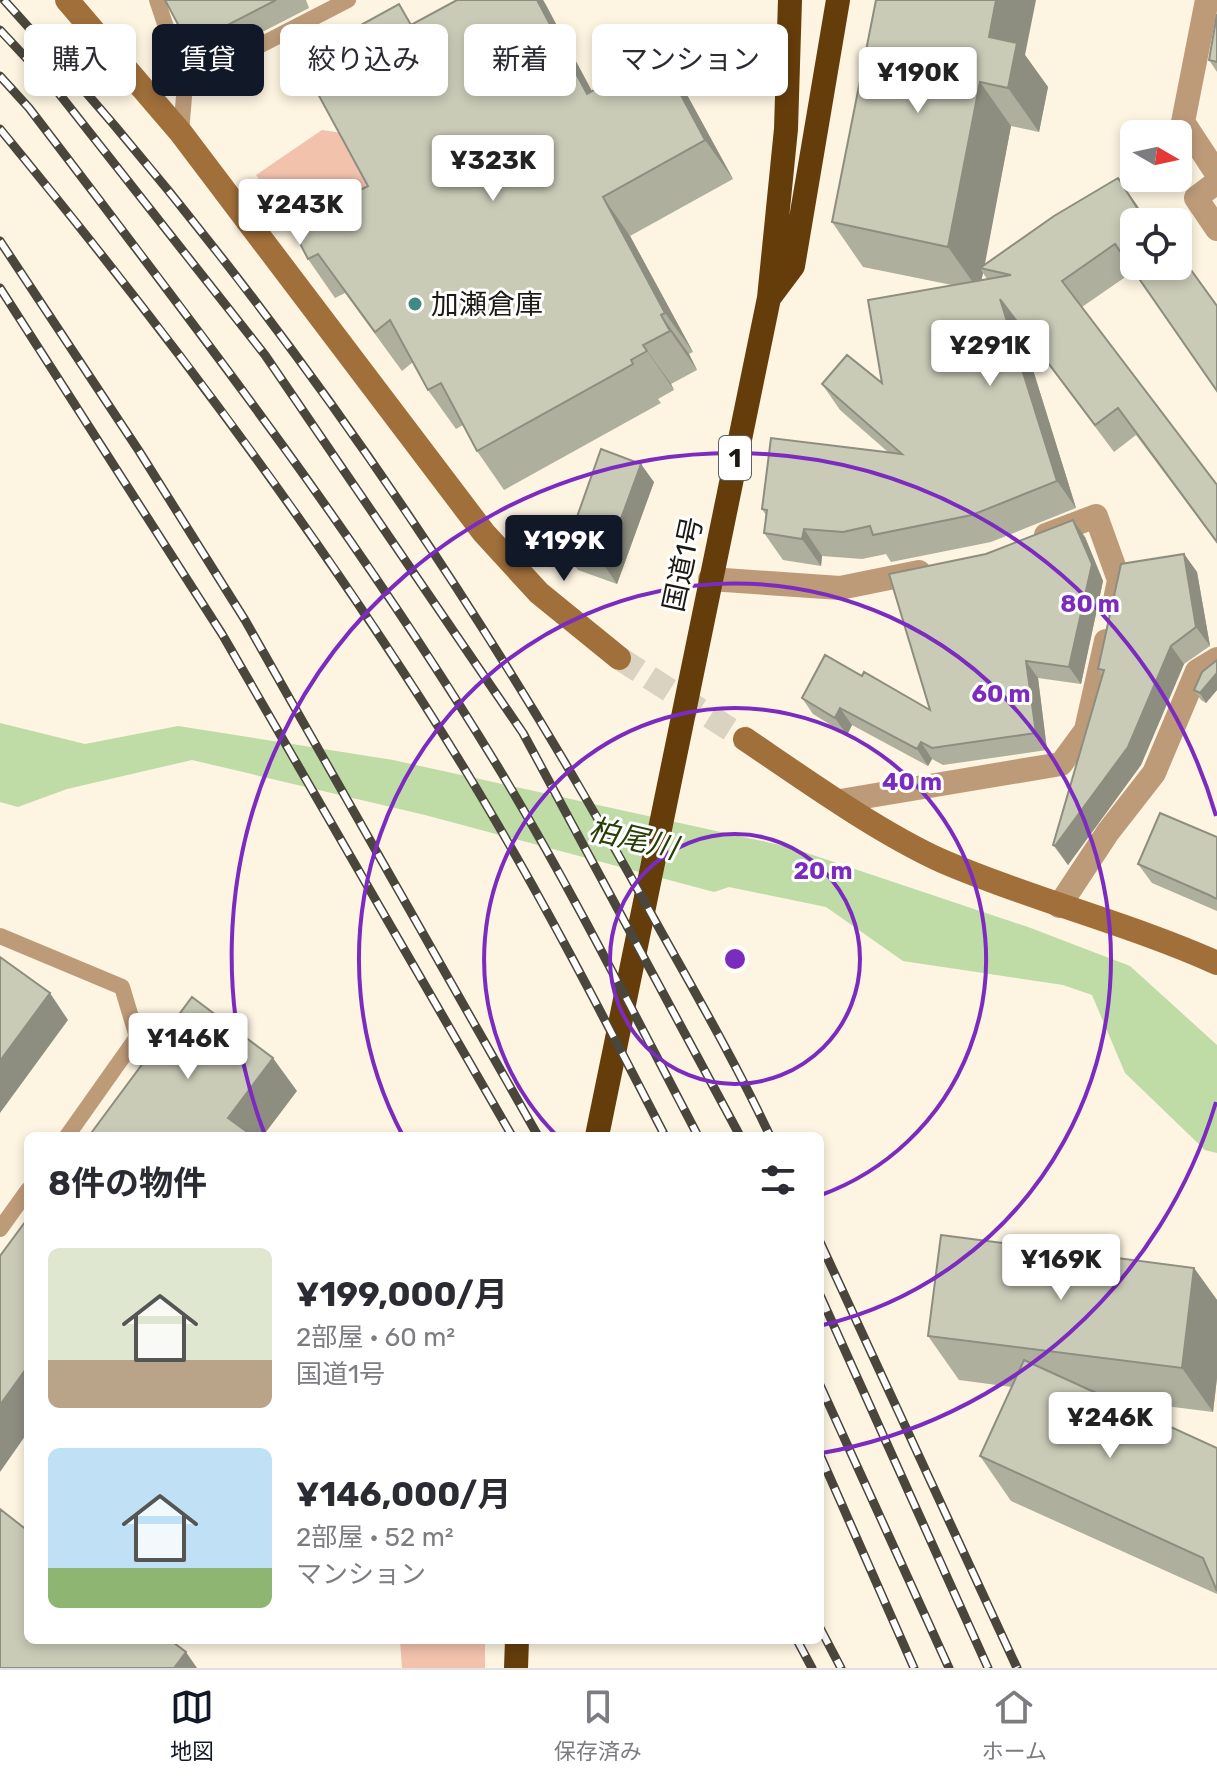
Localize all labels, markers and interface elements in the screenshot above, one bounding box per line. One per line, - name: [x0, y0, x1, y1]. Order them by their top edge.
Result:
- chip: 購入: [24, 24, 136, 96]
- chip: 賃貸: [152, 24, 264, 96]
- chip: 絞り込み: [280, 24, 448, 96]
- chip: 新着: [464, 24, 576, 96]
- chip: マンション: [592, 24, 788, 96]
- pin: ¥190K: [862, 47, 974, 115]
- text: ¥190K: [877, 57, 959, 88]
- north arrow: [1120, 120, 1192, 192]
- map controls: [1120, 120, 1192, 280]
- pin: ¥323K: [437, 135, 549, 203]
- text: ¥323K: [450, 145, 536, 176]
- pin: ¥243K: [244, 179, 356, 247]
- text: ¥243K: [257, 189, 343, 220]
- button: locate: [1120, 208, 1192, 280]
- place label: 加瀬倉庫: [431, 288, 543, 321]
- marker: 加瀬倉庫: [406, 295, 424, 313]
- pin: ¥291K: [934, 320, 1046, 388]
- text: ¥291K: [949, 330, 1031, 361]
- road number: 1: [719, 436, 751, 480]
- street label: 国道1号: [657, 514, 709, 614]
- pin: ¥199K: [508, 515, 620, 583]
- text: ¥199K: [523, 525, 605, 556]
- text: 80 m: [1060, 590, 1120, 618]
- text: 60 m: [971, 680, 1031, 708]
- text: 40 m: [882, 768, 942, 796]
- water label: 柏尾川: [585, 811, 684, 867]
- text: 20 m: [793, 857, 853, 885]
- centre of rings: [721, 945, 749, 973]
- pin: ¥146K: [132, 1013, 244, 1081]
- text: ¥146K: [147, 1023, 229, 1054]
- icon: filters: [756, 1158, 800, 1202]
- text: 8件の物件: [48, 1163, 207, 1204]
- pin: ¥169K: [1005, 1234, 1117, 1302]
- text: ¥169K: [1020, 1244, 1102, 1275]
- text: ¥199,000/月: [296, 1274, 508, 1315]
- icon: home: [112, 1280, 208, 1376]
- text: 2部屋 · 60 m²: [296, 1322, 455, 1353]
- text: 国道1号: [296, 1359, 385, 1390]
- pin: ¥246K: [1054, 1392, 1166, 1460]
- text: ¥246K: [1067, 1402, 1153, 1433]
- text: ¥146,000/月: [296, 1474, 512, 1515]
- icon: home: [112, 1480, 208, 1576]
- text: 2部屋 · 52 m²: [296, 1522, 454, 1553]
- text: マンション: [296, 1559, 426, 1590]
- tab: 地図: [170, 1685, 214, 1765]
- tab: 保存済み: [554, 1685, 642, 1765]
- tab: ホーム: [982, 1685, 1047, 1765]

